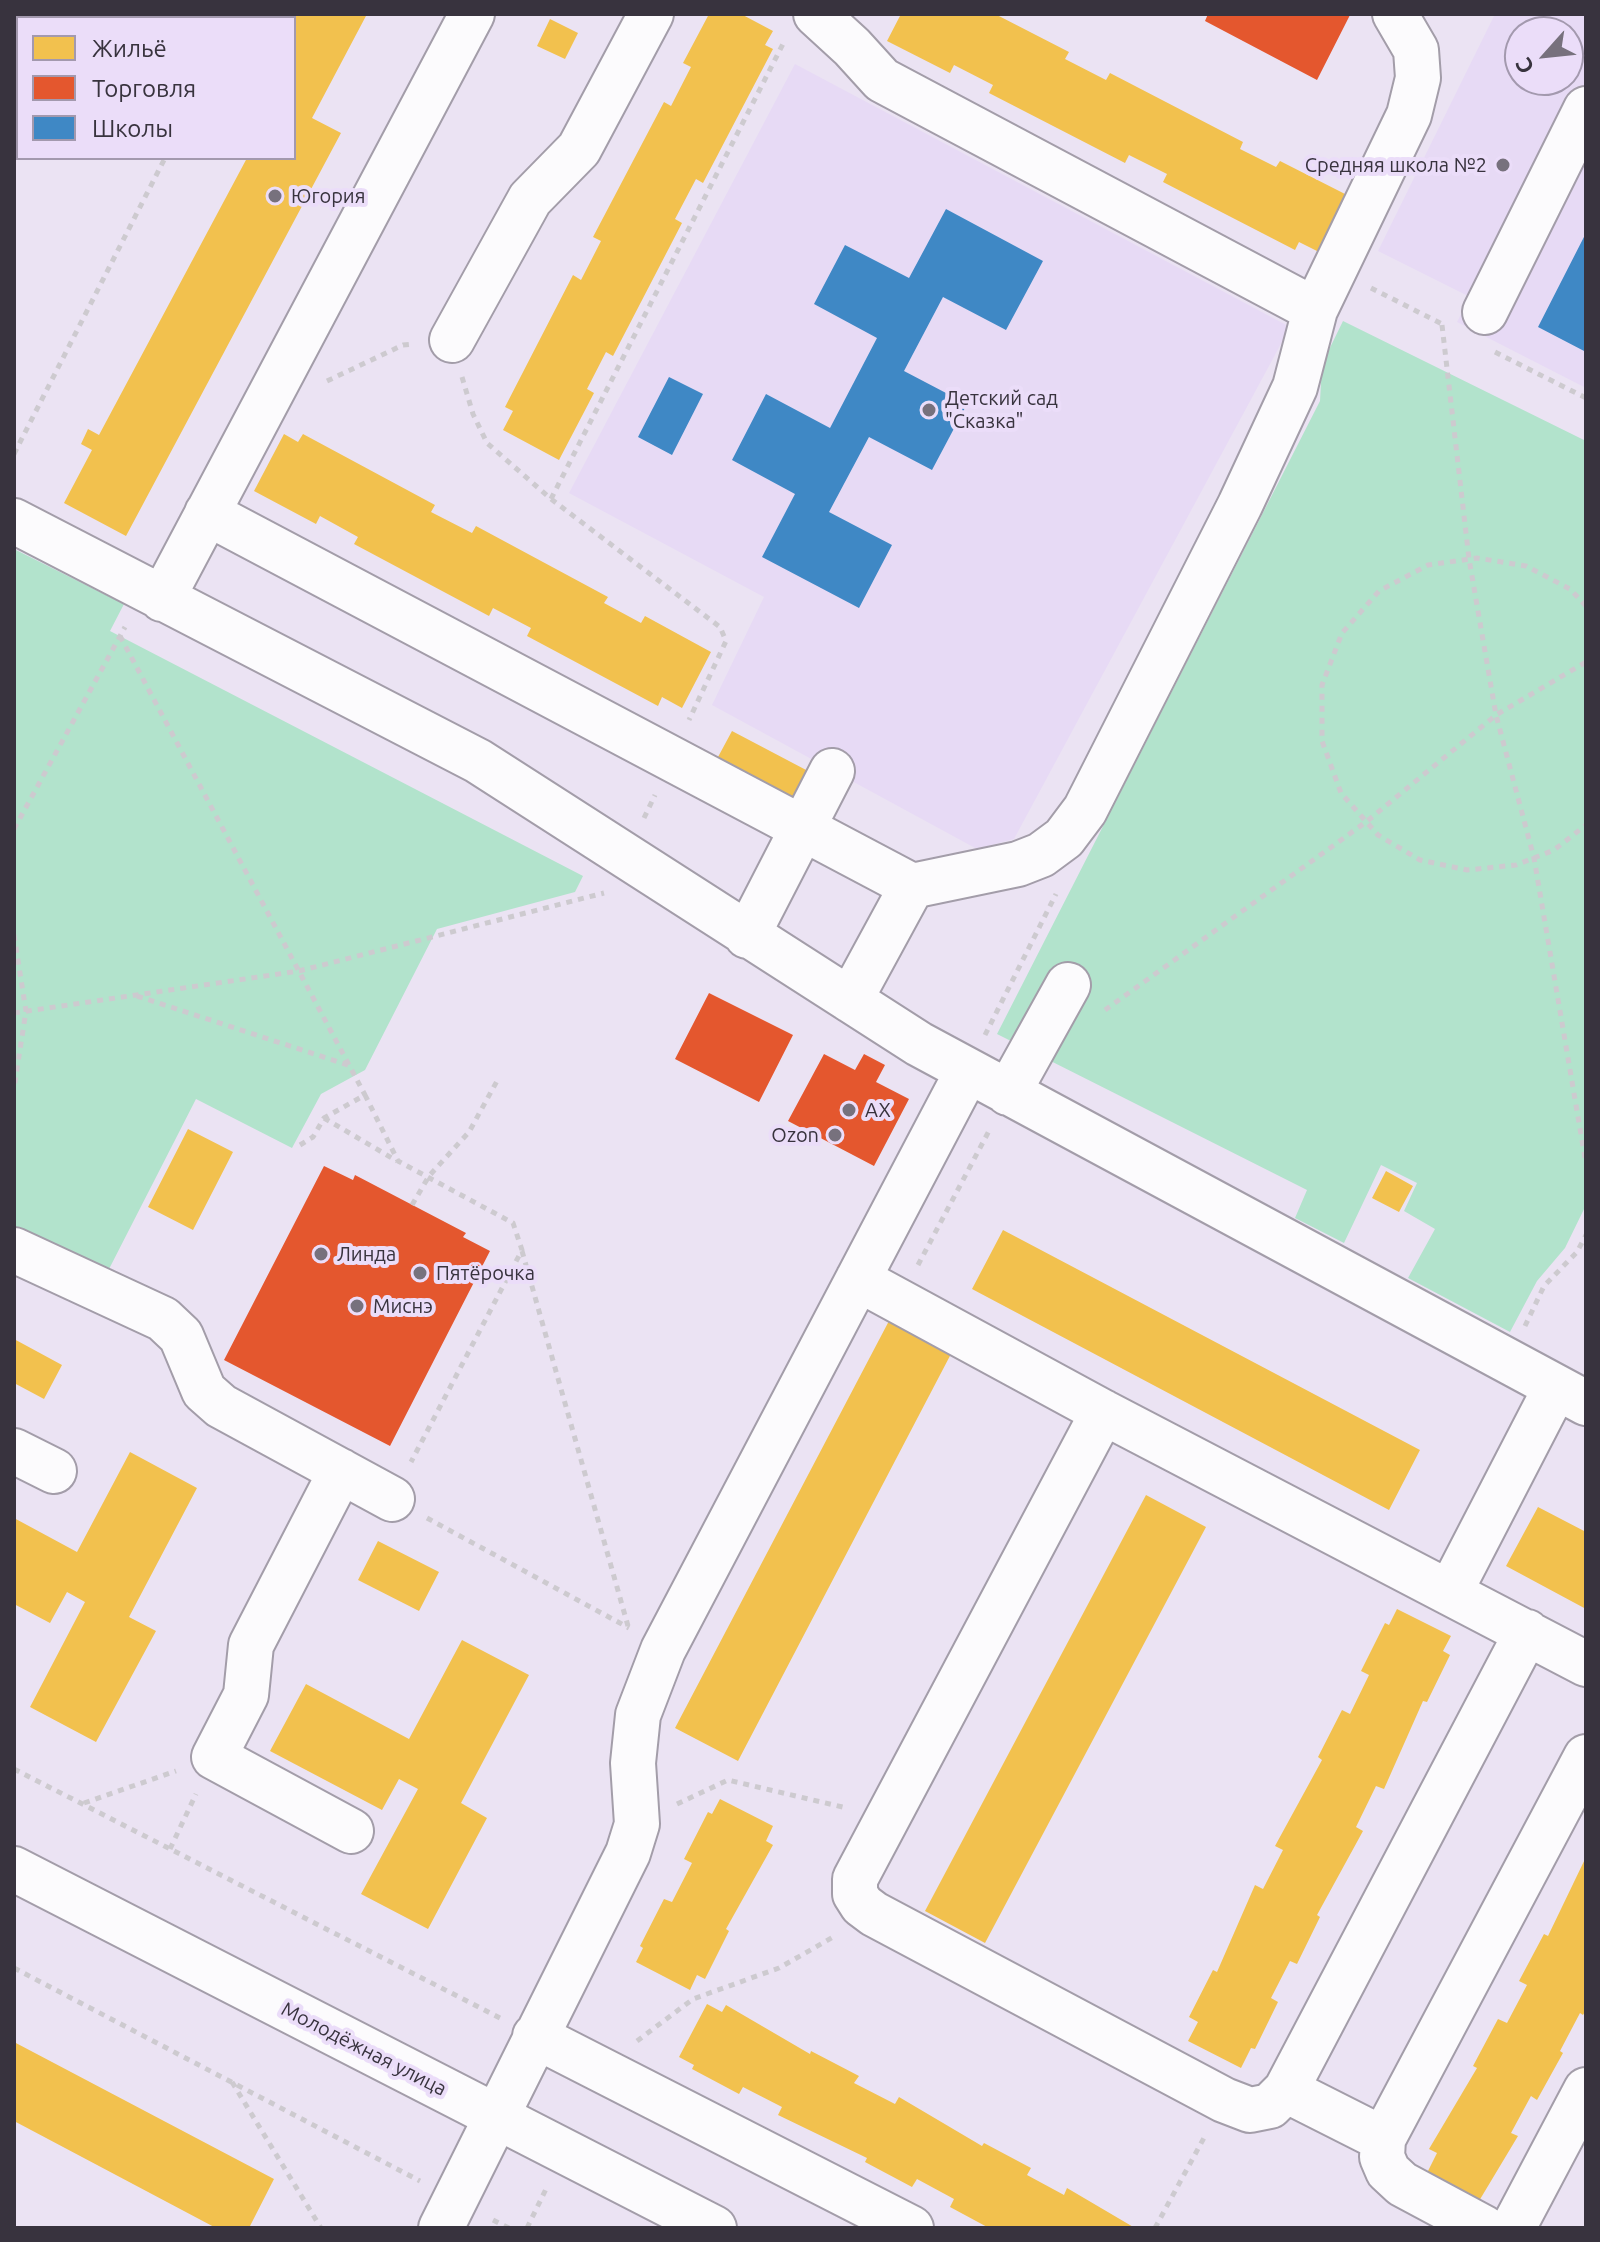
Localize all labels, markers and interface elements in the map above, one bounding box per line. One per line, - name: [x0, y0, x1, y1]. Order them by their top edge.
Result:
- legend: [16, 16, 296, 160]
- north arrow: [1504, 16, 1584, 96]
- text: Жильё: [92, 35, 167, 62]
- text: С: [1510, 54, 1538, 78]
- text: Торговля: [92, 75, 196, 102]
- text: Школы: [92, 115, 173, 142]
- place label: Средняя школа №2: [1305, 153, 1487, 177]
- marker: Средняя школа №2: [1494, 156, 1512, 174]
- place label: Югория: [291, 184, 365, 208]
- marker: Югория: [266, 187, 284, 205]
- place label: Детский сад "Сказка": [945, 386, 1058, 433]
- marker: Детский сад "Сказка": [920, 401, 938, 419]
- place label: АХ: [865, 1098, 891, 1122]
- marker: АХ: [840, 1101, 858, 1119]
- place label: Ozon: [771, 1123, 819, 1147]
- marker: Ozon: [826, 1126, 844, 1144]
- place label: Линда: [337, 1242, 396, 1266]
- marker: Линда: [312, 1245, 330, 1263]
- place label: Пятёрочка: [436, 1261, 535, 1285]
- marker: Пятёрочка: [411, 1264, 429, 1282]
- place label: Миснэ: [373, 1294, 433, 1318]
- marker: Миснэ: [348, 1297, 366, 1315]
- street label: Молодёжная улица: [277, 1997, 451, 2101]

